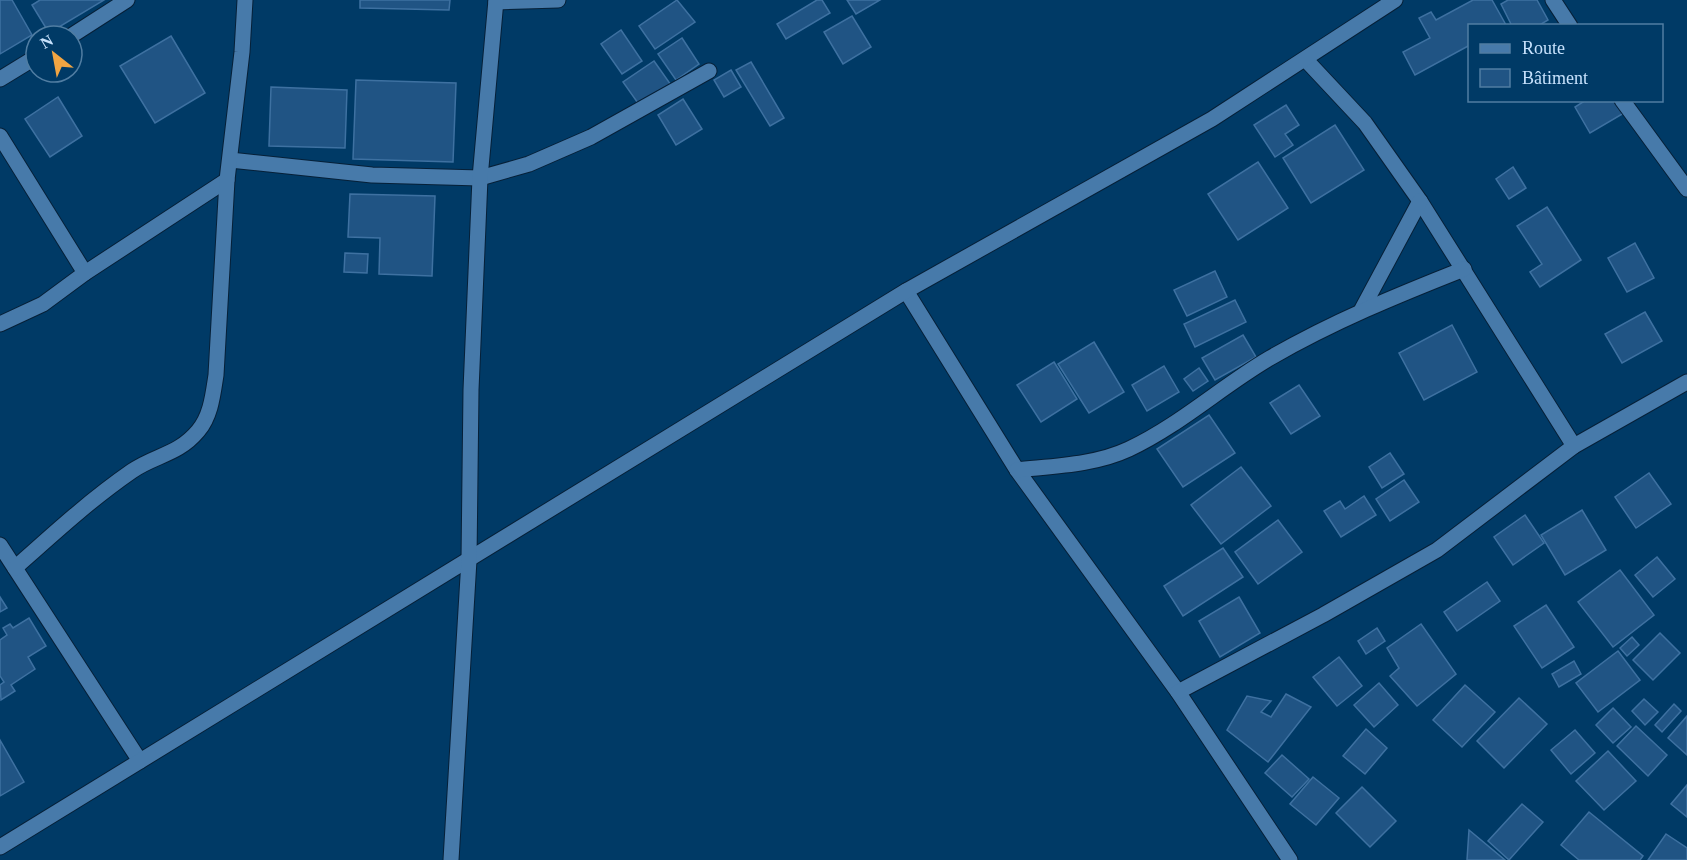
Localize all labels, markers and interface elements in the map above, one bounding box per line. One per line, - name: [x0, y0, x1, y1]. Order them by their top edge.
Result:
- north arrow: [24, 24, 84, 84]
- legend: [1468, 24, 1663, 102]
- text: N: [37, 31, 56, 52]
- text: Route: [1522, 38, 1565, 58]
- text: Bâtiment: [1522, 68, 1588, 88]

